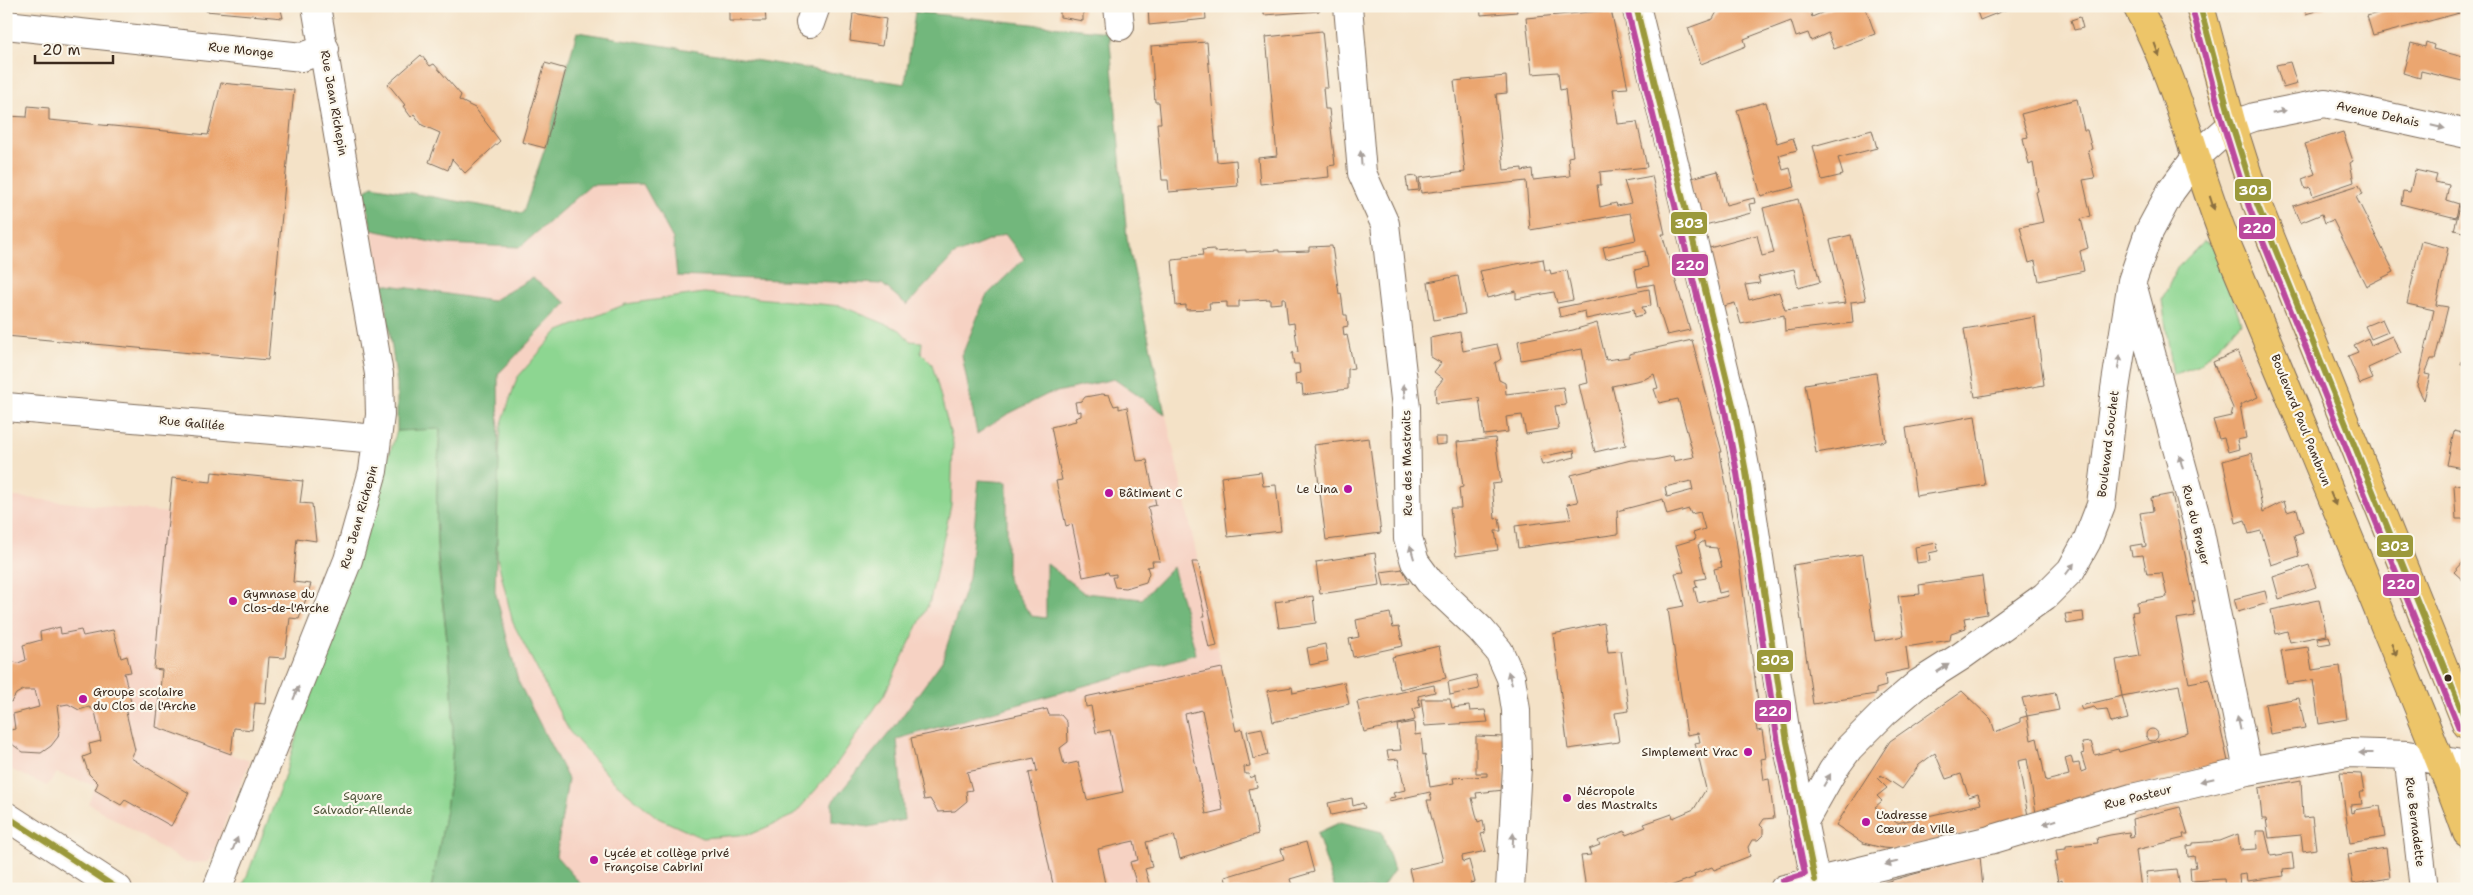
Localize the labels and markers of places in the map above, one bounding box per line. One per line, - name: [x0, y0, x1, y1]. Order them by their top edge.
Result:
- place label: Le Lina: [1297, 481, 1339, 497]
- marker: Le Lina: [1342, 483, 1354, 495]
- place label: Bâtiment C: [1119, 485, 1183, 501]
- marker: Bâtiment C: [1103, 487, 1115, 499]
- place label: Gymnase du Clos-de-l'Arche: [243, 586, 329, 616]
- marker: Gymnase du Clos-de-l'Arche: [227, 595, 239, 607]
- unlabelled marker: [2443, 673, 2453, 683]
- place label: Groupe scolaire du Clos de l'Arche: [93, 684, 196, 714]
- marker: Groupe scolaire du Clos de l'Arche: [77, 693, 89, 705]
- place label: Simplement Vrac: [1641, 744, 1738, 760]
- marker: Simplement Vrac: [1742, 746, 1754, 758]
- place label: Nécropole des Mastraits: [1577, 783, 1658, 813]
- marker: Nécropole des Mastraits: [1561, 792, 1573, 804]
- place label: L'adresse Cœur de Ville: [1876, 807, 1955, 837]
- marker: L'adresse Cœur de Ville: [1860, 816, 1872, 828]
- place label: Lycée et collège privé Françoise Cabrini: [604, 845, 730, 875]
- marker: Lycée et collège privé Françoise Cabrini: [588, 854, 600, 866]

